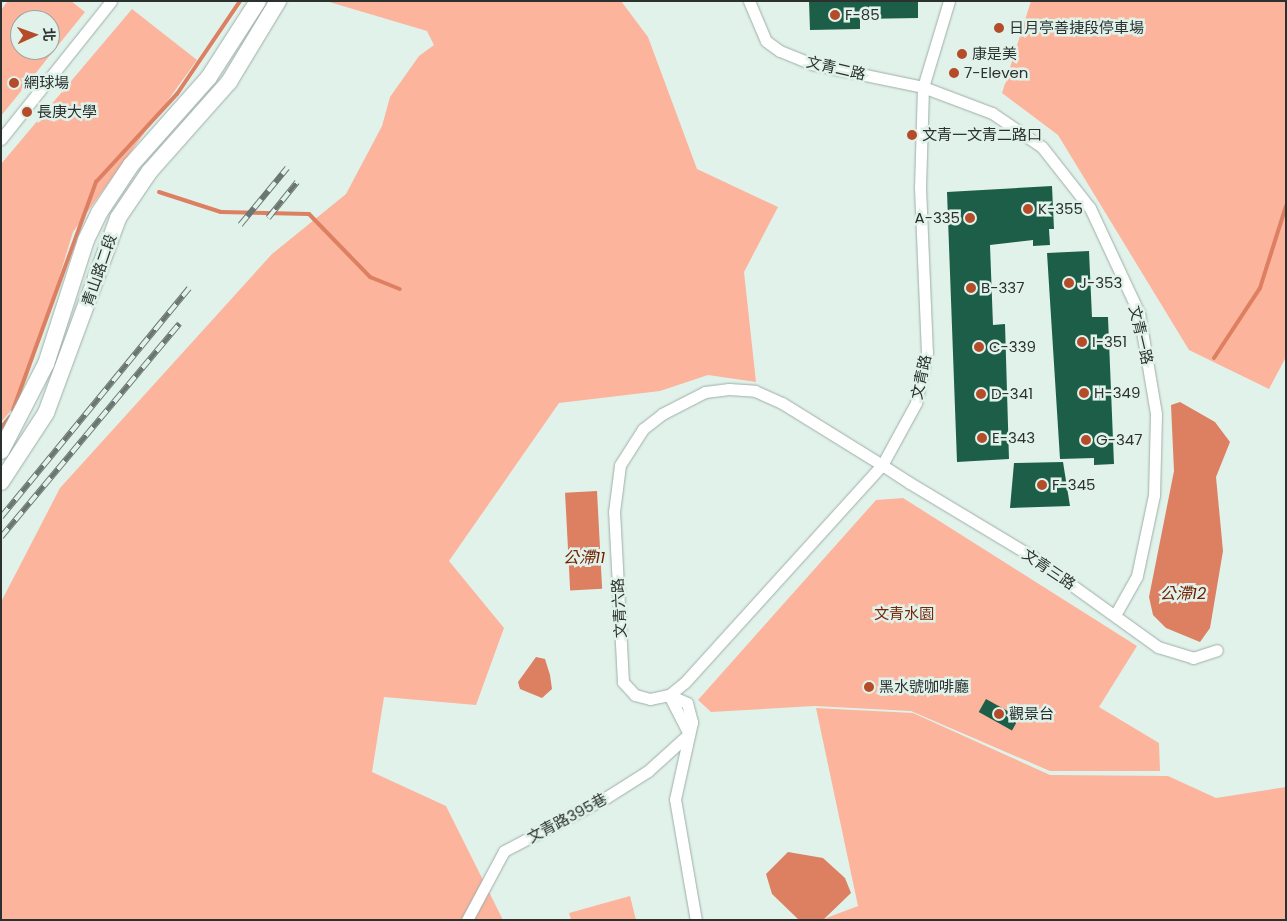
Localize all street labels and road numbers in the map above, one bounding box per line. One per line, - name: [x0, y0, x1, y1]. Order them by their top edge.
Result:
- street label: 文青二路: [805, 52, 867, 84]
- street label: 青山路二段: [78, 232, 120, 308]
- street label: 文青一路: [1125, 304, 1157, 366]
- street label: 文青路: [908, 353, 934, 401]
- street label: 文青三路: [1019, 545, 1079, 593]
- street label: 文青六路: [608, 578, 630, 638]
- street label: 文青路395巷: [524, 789, 610, 847]

